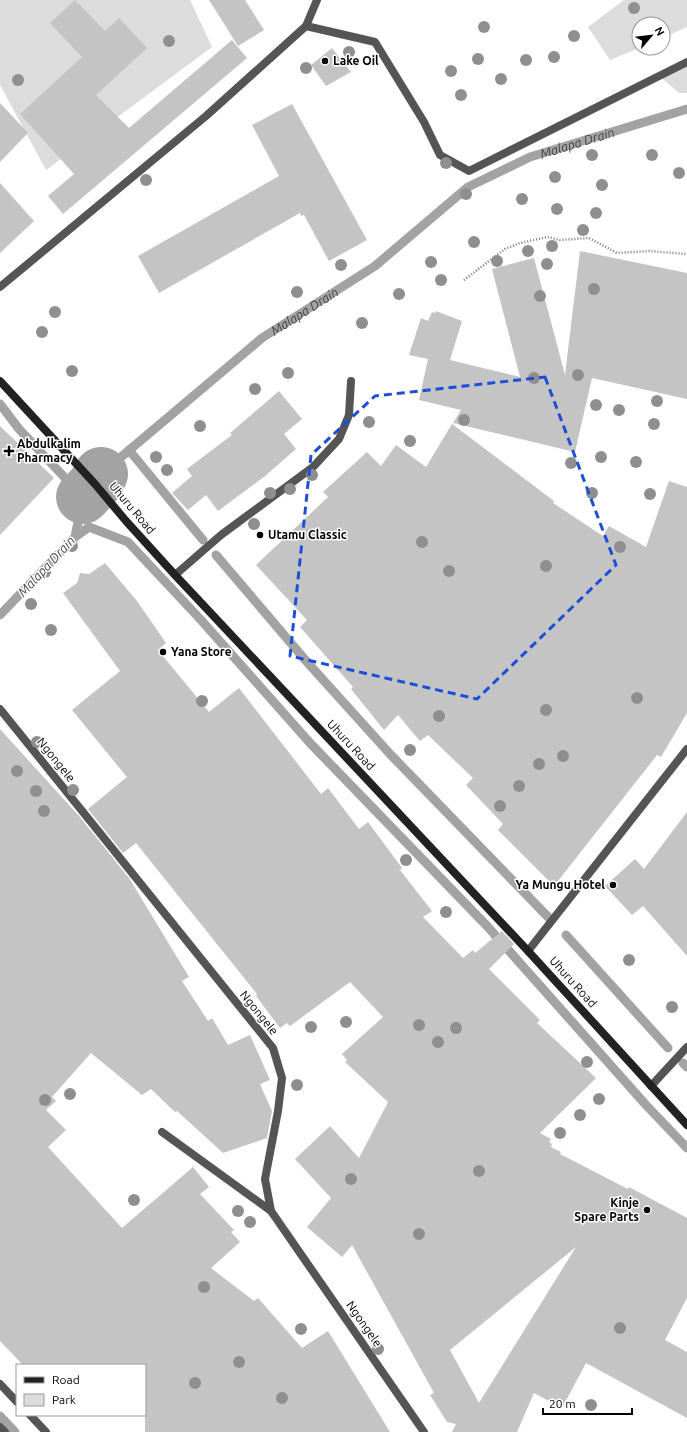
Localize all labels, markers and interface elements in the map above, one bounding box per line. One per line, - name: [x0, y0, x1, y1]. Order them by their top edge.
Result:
- north arrow: [631, 16, 671, 56]
- text: N: [653, 25, 667, 38]
- place label: Lake Oil: [333, 54, 379, 67]
- marker: Lake Oil: [320, 56, 330, 66]
- water label: Malapa Drain: [538, 125, 616, 161]
- water label: Malapa Drain: [268, 284, 341, 338]
- place label: Abdulkalim Pharmacy: [17, 437, 81, 464]
- marker: Abdulkalim Pharmacy: [4, 446, 14, 456]
- street label: Uhuru Road: [107, 479, 158, 536]
- place label: Utamu Classic: [268, 528, 347, 541]
- marker: Utamu Classic: [255, 530, 265, 540]
- water label: Malapa Drain: [15, 533, 77, 599]
- place label: Yana Store: [171, 645, 232, 658]
- marker: Yana Store: [158, 647, 168, 657]
- street label: Uhuru Road: [325, 717, 378, 772]
- street label: Ngongele: [35, 735, 78, 784]
- place label: Ya Mungu Hotel: [516, 878, 605, 891]
- marker: Ya Mungu Hotel: [608, 880, 618, 890]
- street label: Uhuru Road: [547, 954, 600, 1010]
- street label: Ngongele: [238, 988, 281, 1037]
- place label: Kinje Spare Parts: [574, 1196, 639, 1223]
- marker: Kinje Spare Parts: [642, 1205, 652, 1215]
- street label: Ngongele: [344, 1298, 385, 1349]
- legend: [16, 1364, 146, 1416]
- text: Road: [52, 1373, 80, 1386]
- scale bar: [543, 1390, 632, 1416]
- text: Park: [52, 1393, 76, 1406]
- text: 20 m: [549, 1397, 576, 1410]

